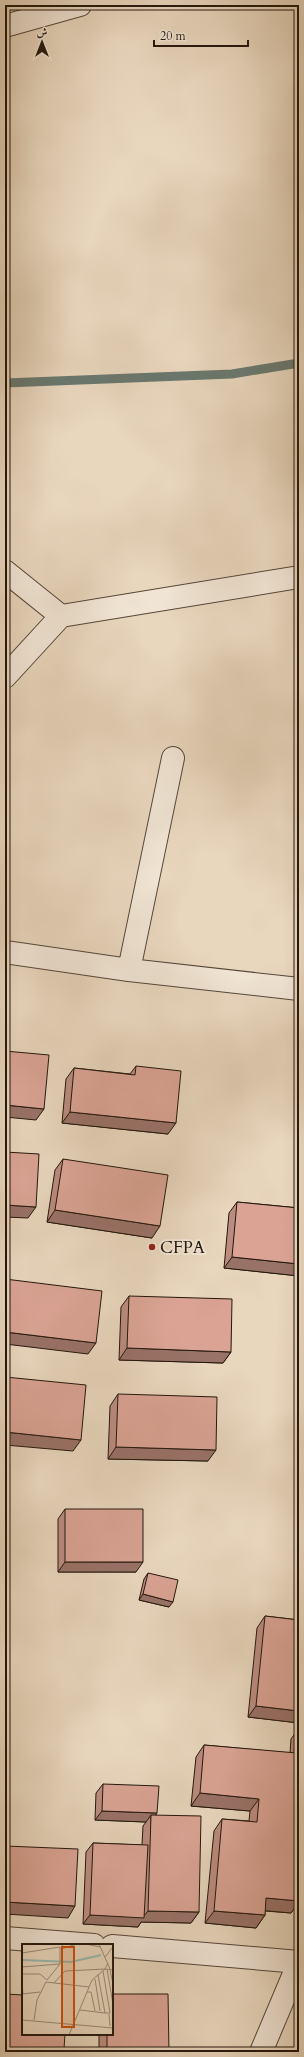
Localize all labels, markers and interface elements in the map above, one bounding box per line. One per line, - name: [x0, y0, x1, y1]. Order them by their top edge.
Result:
- north arrow: [22, 22, 62, 62]
- scale bar: [154, 22, 248, 48]
- text: ش: [37, 25, 48, 40]
- text: 20 m: [160, 28, 187, 44]
- place label: CFPA: [160, 1236, 206, 1259]
- marker: CFPA: [147, 1242, 157, 1252]
- inset map: [22, 1944, 113, 2035]

